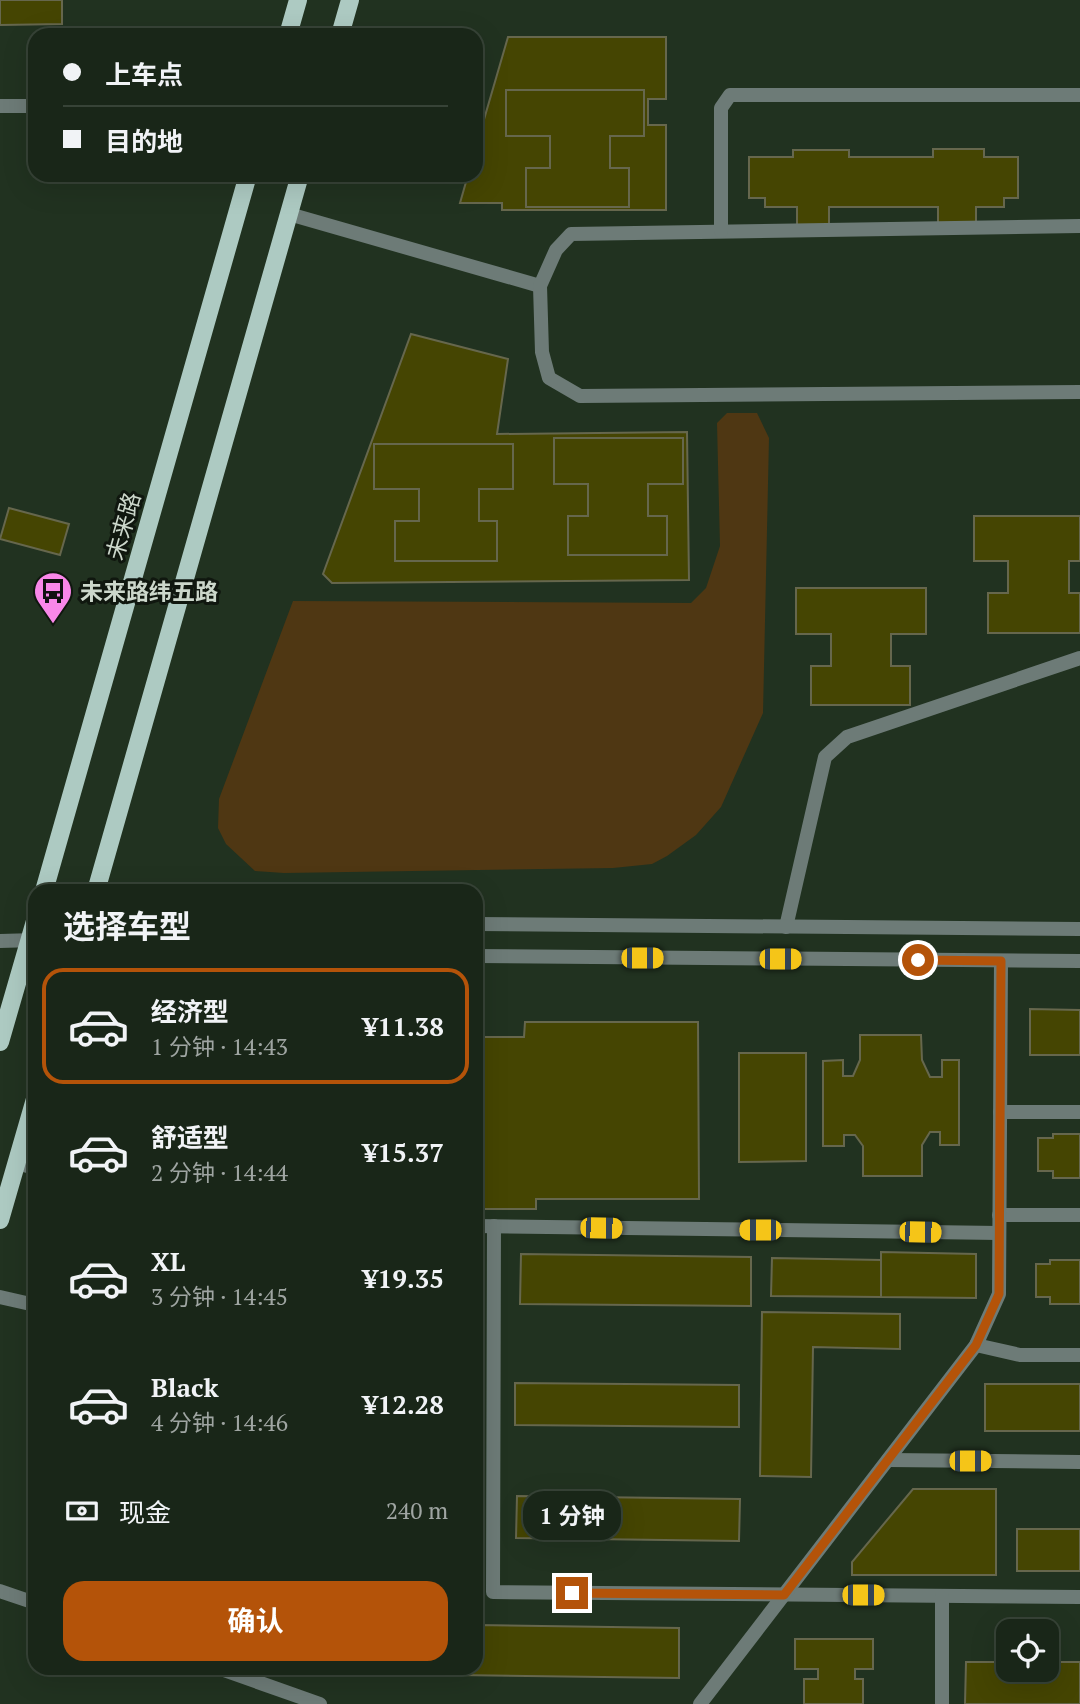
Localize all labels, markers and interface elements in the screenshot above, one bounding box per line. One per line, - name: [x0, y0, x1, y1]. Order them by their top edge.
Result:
- text: 上车点: [105, 57, 183, 91]
- text: 目的地: [105, 124, 183, 158]
- street label: 未来路: [99, 489, 147, 563]
- bus stop icon: 未来路纬五路: [32, 570, 74, 625]
- place label: 未来路纬五路: [80, 576, 218, 607]
- text: 选择车型: [63, 905, 191, 947]
- route start: [902, 944, 934, 976]
- car: [622, 948, 664, 969]
- car: [760, 949, 802, 970]
- text: 经济型: [151, 994, 229, 1028]
- icon: car: [67, 995, 130, 1058]
- text: ¥11.38: [363, 1009, 444, 1043]
- text: 1 分钟 · 14:43: [151, 1031, 288, 1062]
- text: 舒适型: [151, 1120, 229, 1154]
- icon: car: [67, 1121, 130, 1184]
- text: ¥15.37: [363, 1135, 444, 1169]
- text: 2 分钟 · 14:44: [151, 1157, 288, 1188]
- car: [580, 1217, 623, 1239]
- car: [740, 1220, 782, 1241]
- car: [899, 1221, 942, 1243]
- text: XL: [151, 1244, 185, 1278]
- icon: car: [67, 1247, 130, 1310]
- text: ¥19.35: [363, 1261, 444, 1295]
- text: 3 分钟 · 14:45: [151, 1281, 288, 1312]
- text: Black: [151, 1370, 219, 1404]
- icon: car: [67, 1373, 130, 1436]
- text: ¥12.28: [363, 1387, 444, 1421]
- text: 4 分钟 · 14:46: [151, 1407, 288, 1438]
- car: [950, 1451, 992, 1472]
- icon: cash: [63, 1492, 101, 1530]
- callout: 1 分钟: [523, 1492, 621, 1540]
- text: 现金: [119, 1495, 171, 1529]
- text: 240 m: [386, 1495, 448, 1526]
- text: 1 分钟: [539, 1500, 605, 1531]
- route end: [556, 1577, 588, 1609]
- button: 确认: [63, 1581, 448, 1661]
- car: [843, 1585, 885, 1606]
- map controls: [996, 1619, 1059, 1682]
- button: locate: [996, 1619, 1059, 1682]

